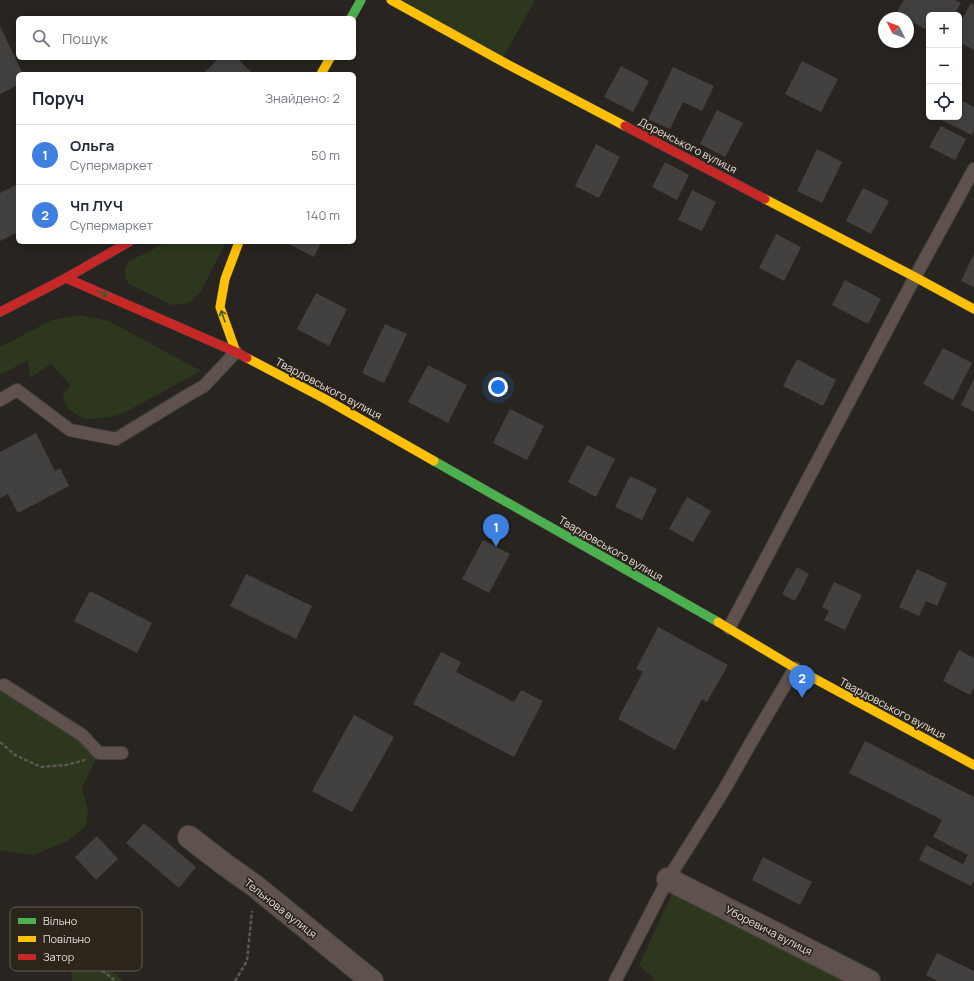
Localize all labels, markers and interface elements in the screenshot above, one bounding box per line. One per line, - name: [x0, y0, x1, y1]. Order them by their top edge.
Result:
- north arrow: [878, 12, 914, 48]
- map controls: [926, 12, 962, 120]
- button: +: [926, 12, 962, 48]
- search box: [16, 16, 356, 60]
- icon: search: [30, 27, 52, 49]
- text: Пошук: [62, 28, 108, 49]
- button: −: [926, 48, 962, 84]
- button: locate: [926, 84, 962, 120]
- text: Поруч: [32, 87, 84, 110]
- text: Знайдено: 2: [265, 89, 340, 107]
- street label: Доренського вулиця: [636, 114, 740, 176]
- text: Ольга: [70, 135, 115, 156]
- text: 1: [42, 146, 48, 164]
- text: 50 m: [311, 146, 340, 164]
- text: Супермаркет: [70, 156, 153, 174]
- text: Чп ЛУЧ: [70, 195, 123, 216]
- text: 2: [41, 206, 49, 224]
- text: 140 m: [306, 206, 340, 224]
- text: Супермаркет: [70, 216, 153, 234]
- one-way arrow: [96, 290, 108, 297]
- one-way arrow: [219, 310, 227, 322]
- street label: Твардовського вулиця: [273, 354, 385, 422]
- your location: [488, 377, 508, 397]
- street label: Твардовського вулиця: [556, 512, 666, 584]
- pin: 1: [483, 514, 509, 547]
- pin: 2: [789, 665, 815, 698]
- street label: Твардовського вулиця: [837, 674, 949, 742]
- street label: Тельнова вулиця: [242, 875, 320, 941]
- street label: Уборевича вулиця: [723, 902, 815, 958]
- legend: [10, 907, 142, 971]
- text: Вільно: [43, 913, 78, 928]
- text: Повільно: [43, 931, 91, 946]
- text: Затор: [43, 949, 75, 964]

